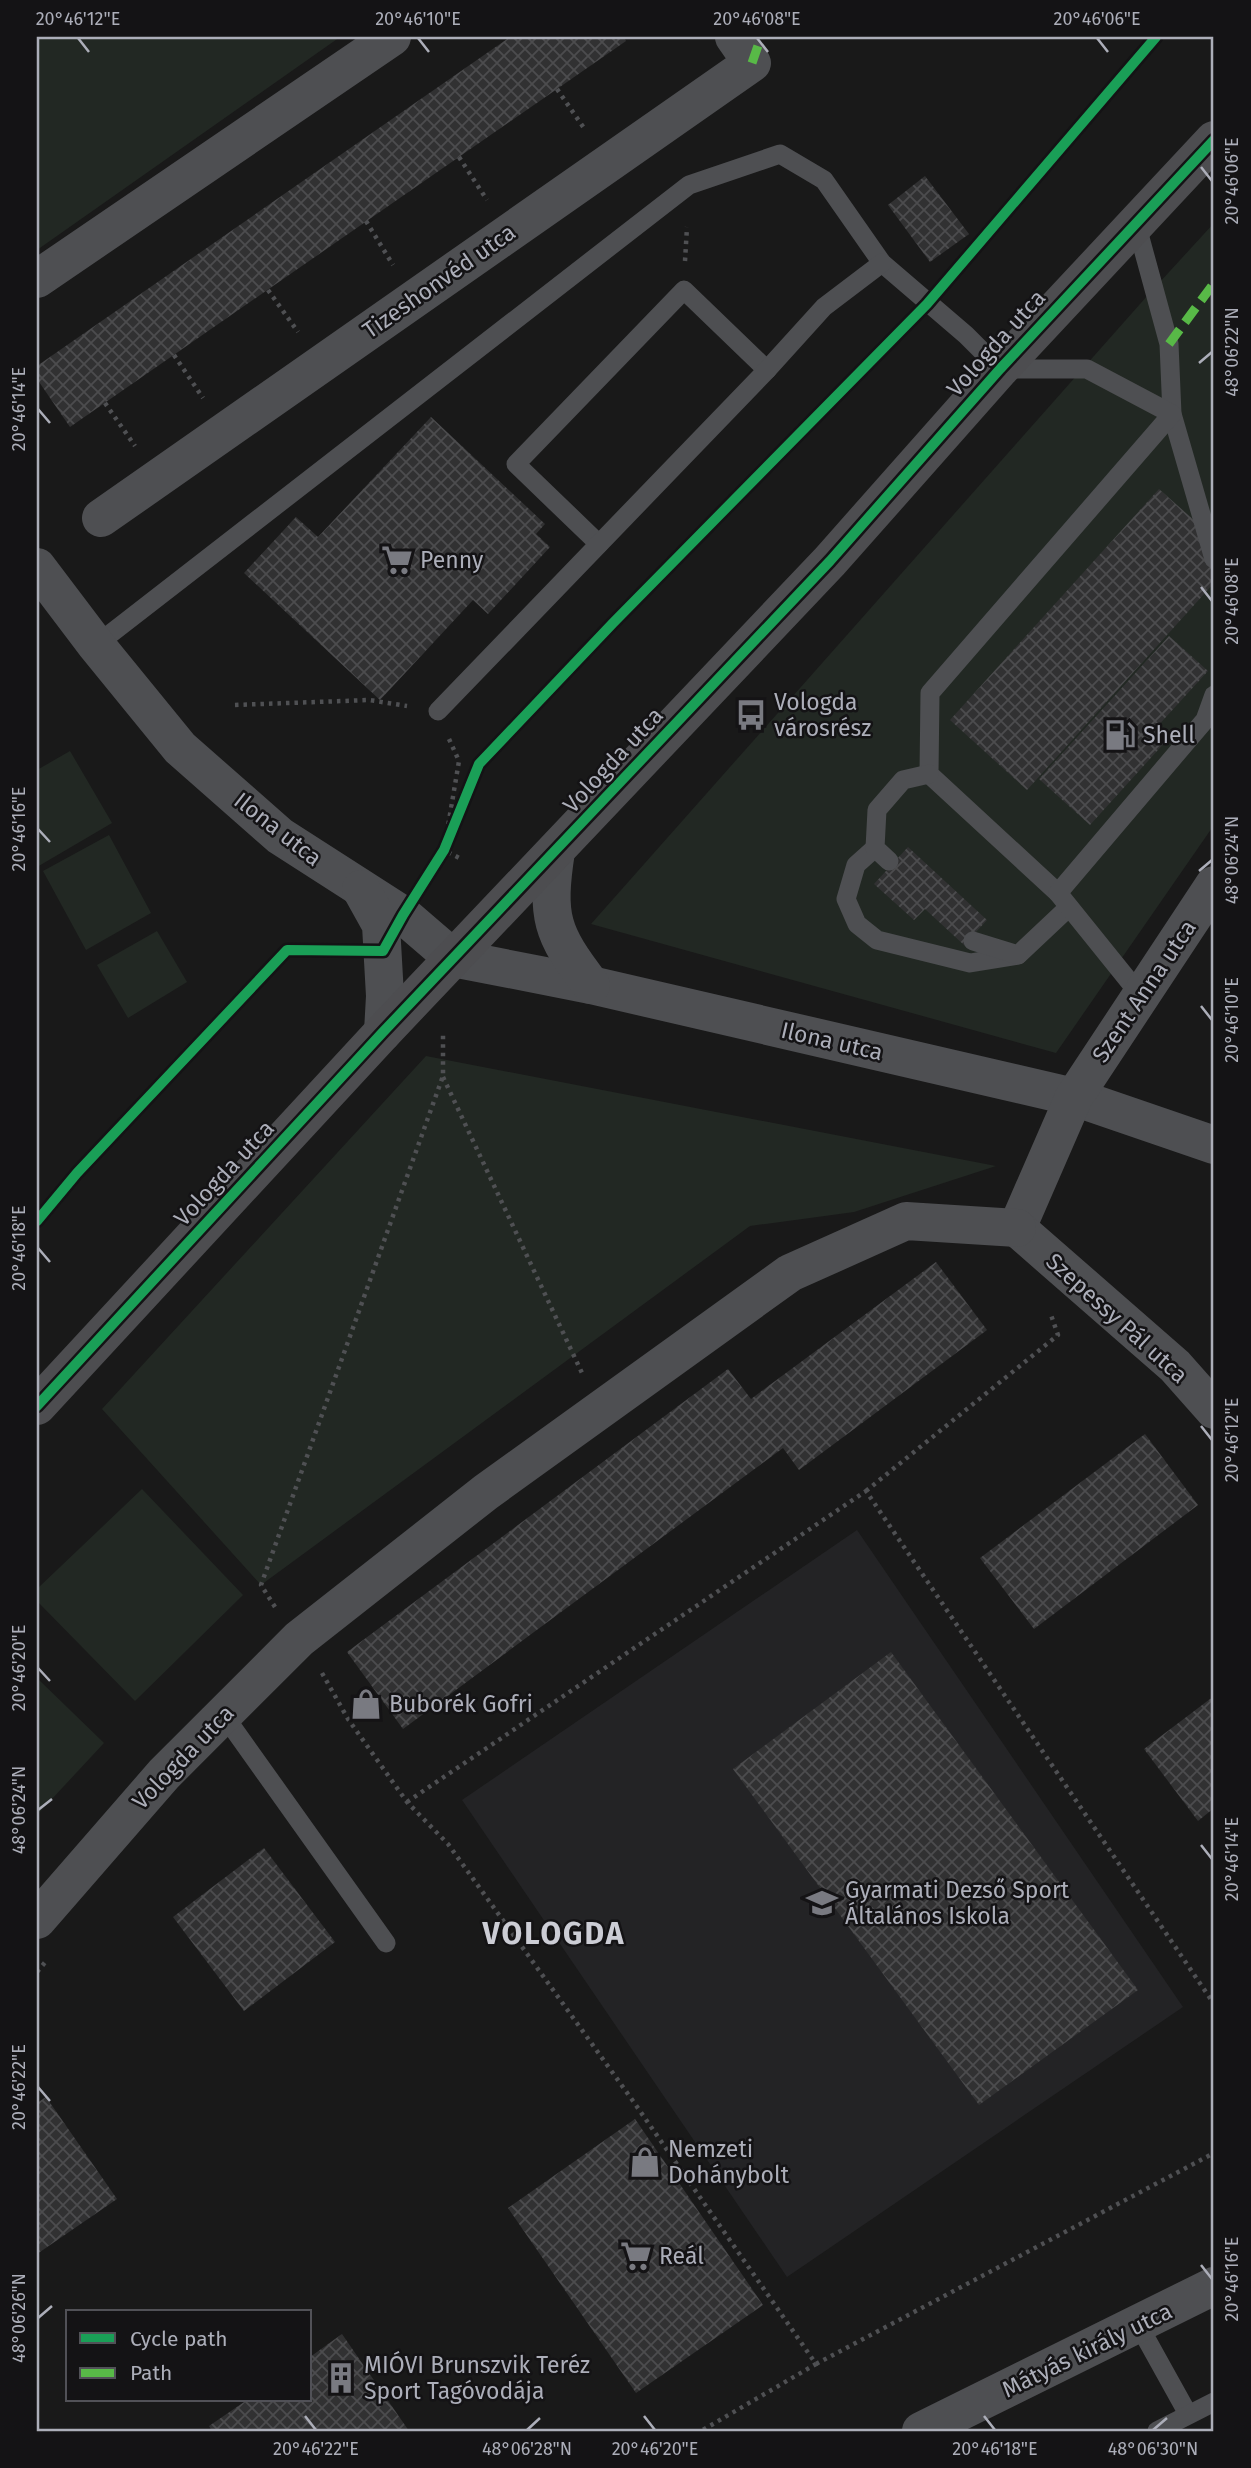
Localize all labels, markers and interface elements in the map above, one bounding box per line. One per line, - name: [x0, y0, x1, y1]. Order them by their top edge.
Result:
- text: 20°46'12"E: [36, 8, 120, 30]
- text: 20°46'10"E: [375, 8, 461, 30]
- text: 20°46'08"E: [713, 8, 801, 30]
- text: 20°46'06"E: [1053, 8, 1141, 30]
- text: 20°46'06"E: [1221, 137, 1243, 225]
- street label: Tizeshonvéd utca: [357, 218, 521, 344]
- street label: Vologda utca: [941, 284, 1051, 402]
- text: 48°06'22"N: [1221, 307, 1243, 397]
- text: 20°46'14"E: [8, 367, 30, 451]
- supermarket icon: Penny: [380, 543, 414, 577]
- place label: Penny: [420, 546, 484, 574]
- text: 20°46'08"E: [1221, 557, 1243, 645]
- place label: Vologda városrész: [774, 688, 871, 742]
- bus stop icon: Vologda városrész: [734, 698, 768, 732]
- street label: Vologda utca: [557, 701, 669, 819]
- fuel station icon: Shell: [1103, 718, 1137, 752]
- place label: Shell: [1143, 721, 1195, 749]
- street label: Ilona utca: [229, 786, 327, 872]
- text: 20°46'16"E: [8, 787, 30, 871]
- text: 48°06'24"N: [1221, 816, 1243, 904]
- street label: Szent Anna utca: [1086, 914, 1202, 1068]
- text: 20°46'10"E: [1221, 977, 1243, 1063]
- street label: Ilona utca: [778, 1016, 886, 1066]
- street label: Vologda utca: [168, 1114, 280, 1232]
- text: 20°46'18"E: [8, 1205, 30, 1291]
- street label: Szepessy Pál utca: [1040, 1247, 1194, 1389]
- text: 20°46'12"E: [1221, 1398, 1243, 1482]
- text: 20°46'20"E: [8, 1625, 30, 1711]
- shop icon: Buborék Gofri: [349, 1687, 383, 1721]
- place label: Buborék Gofri: [389, 1690, 533, 1718]
- street label: Vologda utca: [126, 1699, 240, 1815]
- text: 48°06'24"N: [8, 1766, 30, 1854]
- text: 20°46'14"E: [1221, 1817, 1243, 1901]
- place label: Gyarmati Dezső Sport Általános Iskola: [845, 1876, 1070, 1930]
- school or university icon: Gyarmati Dezső Sport Általános Iskola: [805, 1886, 839, 1920]
- district label: VOLOGDA: [482, 1916, 625, 1952]
- text: 20°46'22"E: [8, 2044, 30, 2130]
- place label: Nemzeti Dohánybolt: [668, 2135, 790, 2189]
- shop icon: Nemzeti Dohánybolt: [628, 2145, 662, 2179]
- text: 20°46'16"E: [1221, 2237, 1243, 2321]
- supermarket icon: Reál: [619, 2239, 653, 2273]
- place label: Reál: [659, 2242, 704, 2270]
- text: 48°06'26"N: [8, 2273, 30, 2363]
- street label: Mátyás király utca: [997, 2297, 1177, 2403]
- legend: [66, 2310, 312, 2402]
- text: Cycle path: [130, 2326, 228, 2352]
- place label: MIÓVI Brunszvik Teréz Sport Tagóvodája: [364, 2350, 590, 2405]
- text: Path: [130, 2360, 172, 2386]
- building icon: MIÓVI Brunszvik Teréz Sport Tagóvodája: [324, 2361, 358, 2395]
- text: 20°46'22"E: [273, 2438, 359, 2460]
- text: 48°06'28"N: [482, 2438, 572, 2460]
- text: 20°46'20"E: [612, 2438, 698, 2460]
- text: 20°46'18"E: [952, 2438, 1038, 2460]
- text: 48°06'30"N: [1108, 2438, 1198, 2460]

